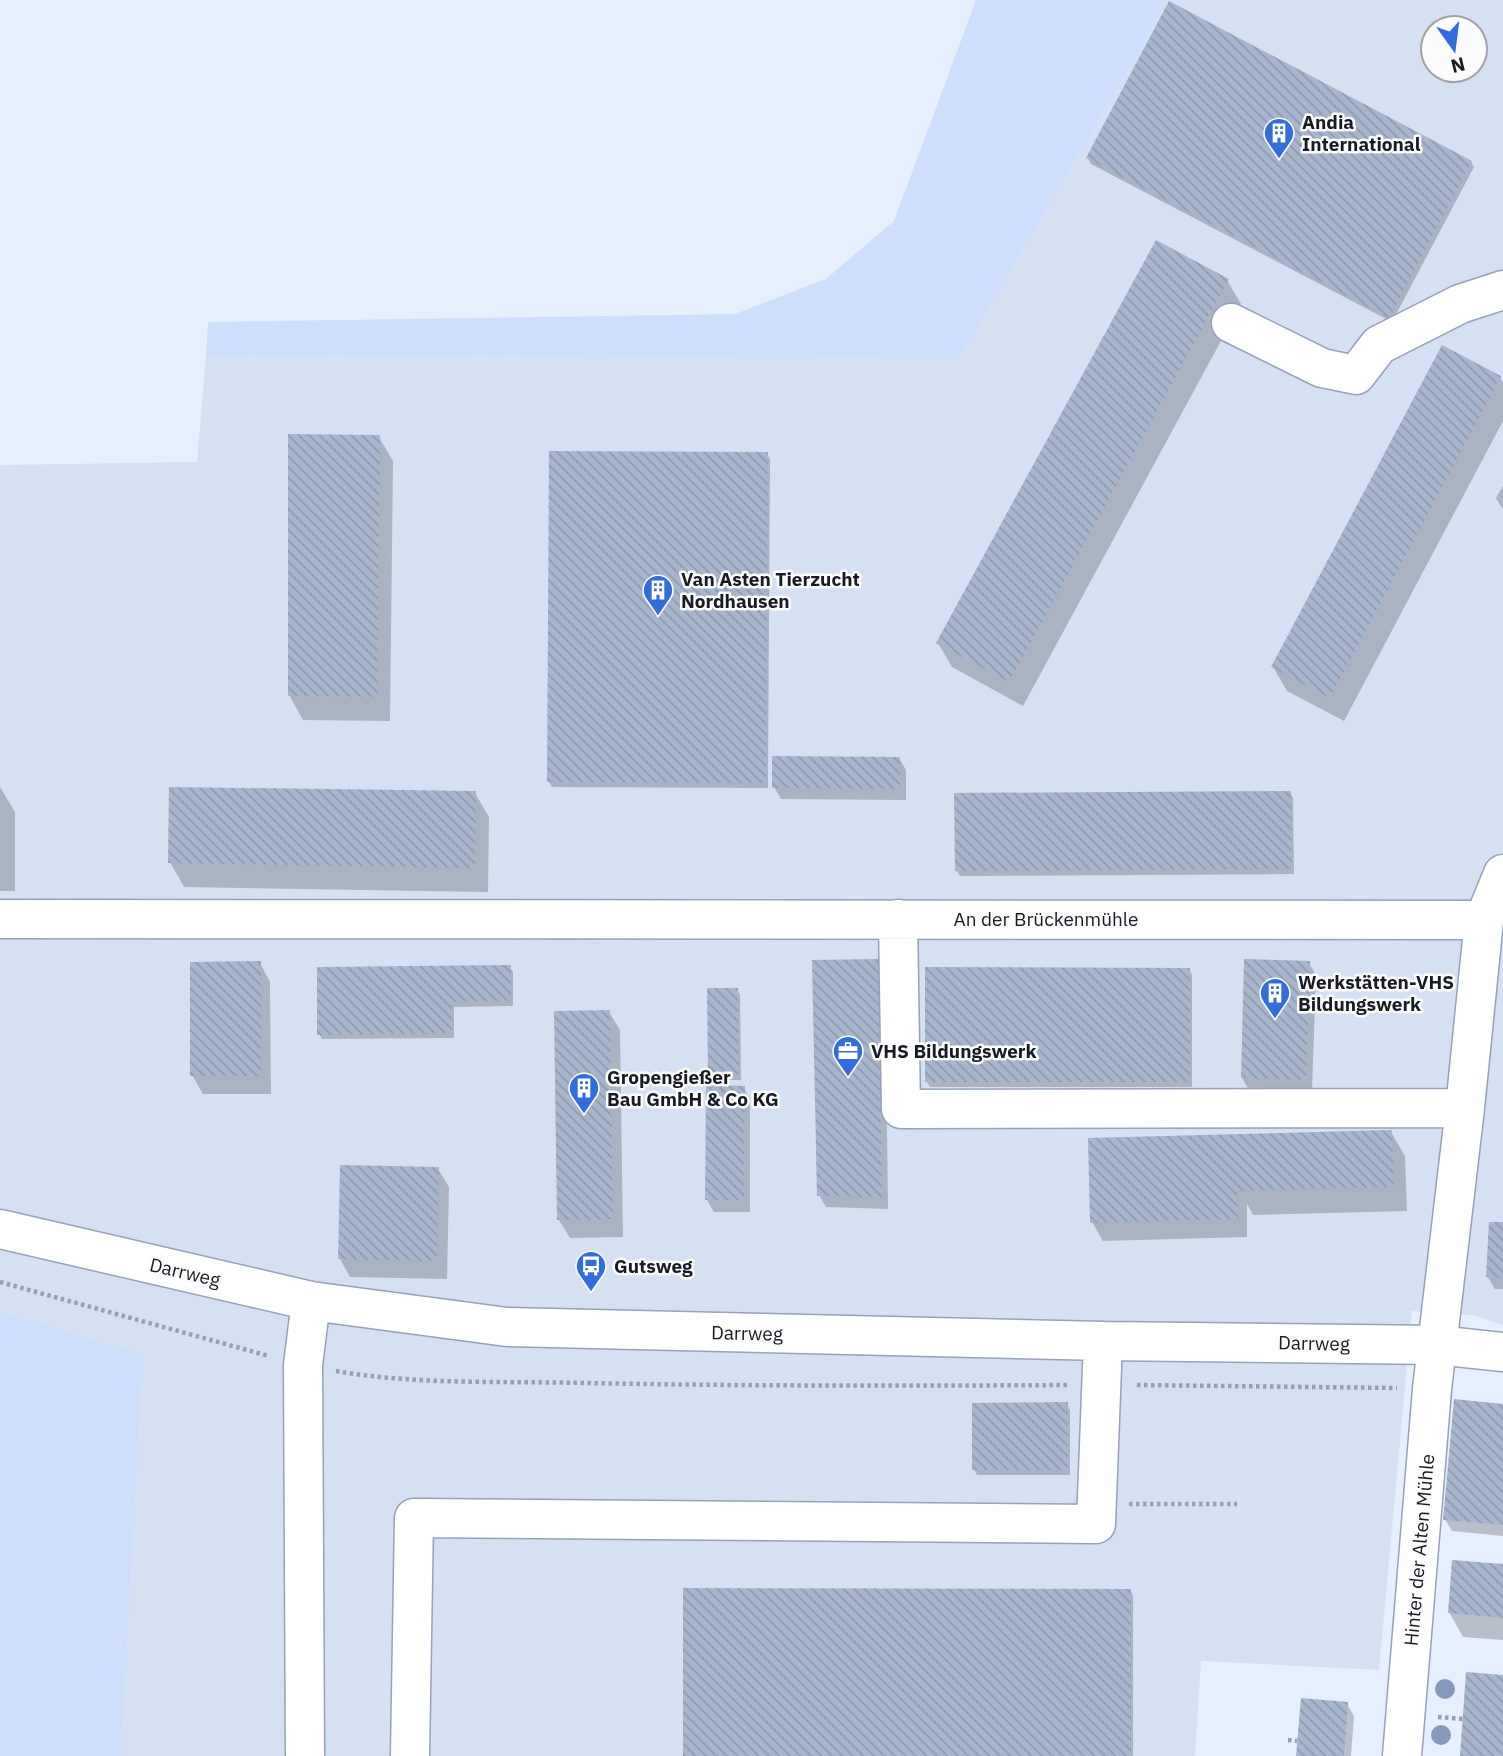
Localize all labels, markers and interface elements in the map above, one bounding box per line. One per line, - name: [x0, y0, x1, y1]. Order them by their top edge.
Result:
- north arrow: [1419, 14, 1489, 84]
- text: N: [1449, 52, 1468, 79]
- place label: Andia International: [1302, 110, 1421, 156]
- building icon: Andia International: [1262, 116, 1296, 160]
- place label: Van Asten Tierzucht Nordhausen: [681, 567, 860, 613]
- building icon: Van Asten Tierzucht Nordhausen: [641, 573, 675, 617]
- street label: An der Brückenmühle: [954, 907, 1138, 931]
- place label: Werkstätten-VHS Bildungswerk: [1298, 970, 1454, 1016]
- building icon: Werkstätten-VHS Bildungswerk: [1258, 976, 1292, 1020]
- office icon: VHS Bildungswerk: [831, 1034, 865, 1078]
- place label: VHS Bildungswerk: [871, 1039, 1037, 1063]
- place label: Gropengießer Bau GmbH & Co KG: [607, 1065, 779, 1111]
- building icon: Gropengießer Bau GmbH & Co KG: [567, 1071, 601, 1115]
- bus stop icon: Gutsweg: [574, 1249, 608, 1293]
- street label: Darrweg: [147, 1252, 223, 1292]
- place label: Gutsweg: [614, 1254, 693, 1278]
- street label: Darrweg: [711, 1320, 783, 1346]
- street label: Darrweg: [1278, 1330, 1350, 1356]
- street label: Hinter der Alten Mühle: [1399, 1453, 1439, 1647]

